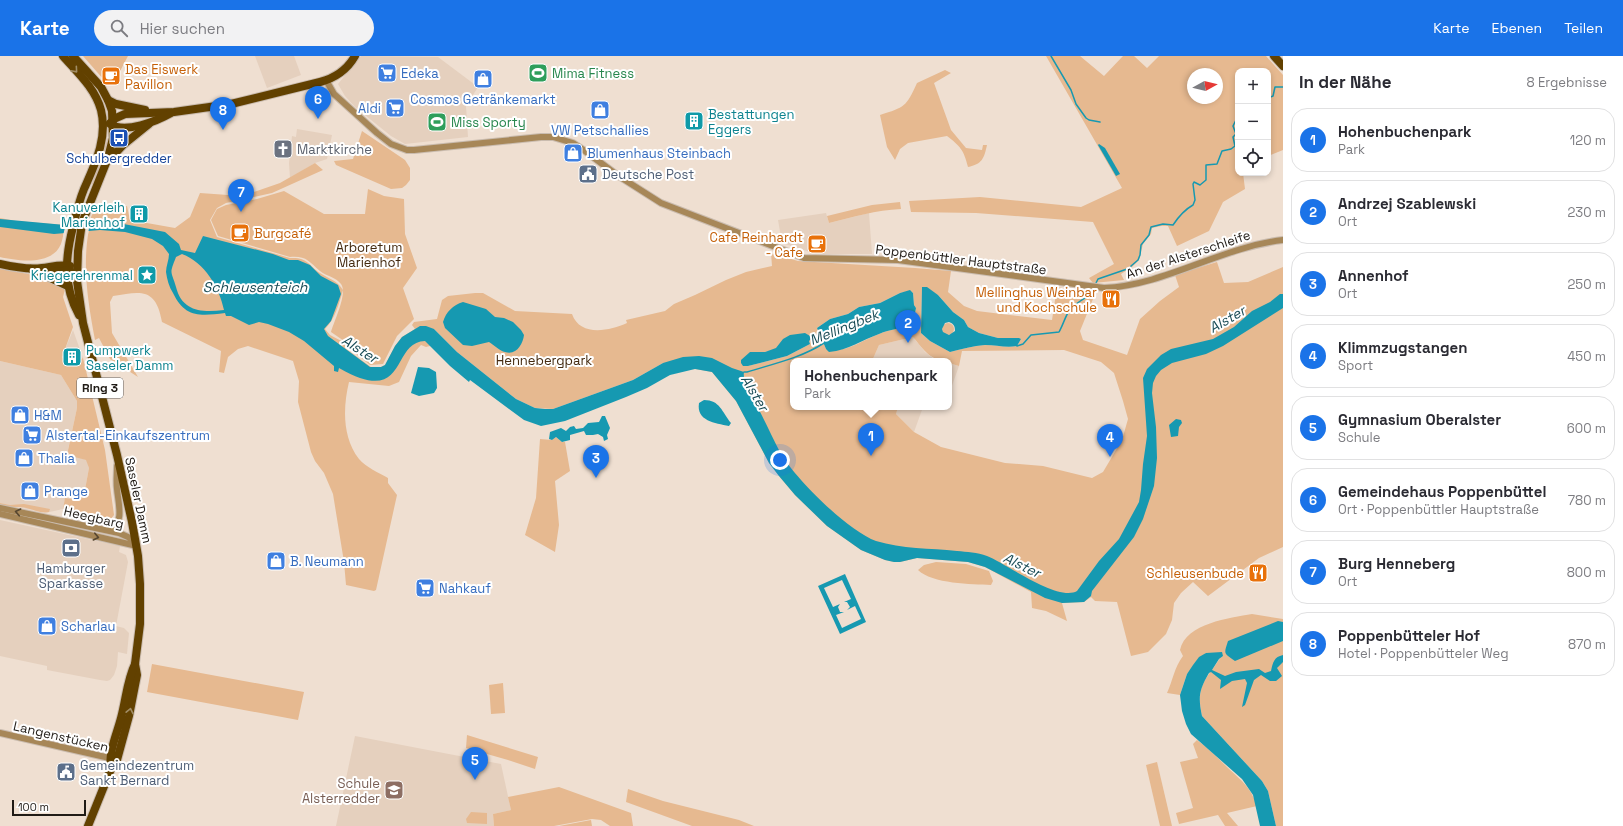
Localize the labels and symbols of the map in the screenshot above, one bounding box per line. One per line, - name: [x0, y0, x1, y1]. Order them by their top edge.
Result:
- place label: Das Eiswerk Pavillon: [125, 61, 198, 93]
- supermarket icon: Edeka: [376, 62, 398, 84]
- sports icon: Mima Fitness: [527, 62, 549, 84]
- one-way arrow: [70, 65, 77, 73]
- cafe icon: Das Eiswerk Pavillon: [100, 65, 122, 87]
- place label: Edeka: [401, 65, 439, 82]
- place label: Mima Fitness: [552, 65, 634, 82]
- shop icon: Cosmos Getränkemarkt: [472, 68, 494, 90]
- north arrow: [1187, 68, 1223, 104]
- pin: 6: [305, 86, 331, 119]
- place label: Cosmos Getränkemarkt: [410, 91, 556, 108]
- pin: 8: [210, 97, 236, 130]
- supermarket icon: Aldi: [384, 97, 406, 119]
- shop icon: VW Petschallies: [589, 99, 611, 121]
- place label: Aldi: [358, 100, 381, 117]
- place label: Bestattungen Eggers: [708, 106, 795, 138]
- building icon: Bestattungen Eggers: [683, 110, 705, 132]
- sports icon: Miss Sporty: [426, 111, 448, 133]
- place label: Miss Sporty: [451, 114, 526, 131]
- place label: VW Petschallies: [551, 122, 649, 139]
- bus stop icon: Schulbergredder: [108, 127, 130, 149]
- church icon: Marktkirche: [272, 138, 294, 160]
- place label: Marktkirche: [297, 141, 372, 158]
- shop icon: Blumenhaus Steinbach: [562, 142, 584, 164]
- place label: Blumenhaus Steinbach: [587, 145, 731, 162]
- place label: Schulbergredder: [66, 150, 172, 167]
- public building icon: Deutsche Post: [577, 163, 599, 185]
- place label: Deutsche Post: [602, 166, 694, 183]
- pin: 7: [228, 179, 254, 212]
- place label: Kanuverleih Marienhof: [52, 199, 125, 231]
- building icon: Kanuverleih Marienhof: [128, 203, 150, 225]
- cafe icon: Burgcafé: [229, 222, 251, 244]
- place label: Burgcafé: [254, 225, 312, 242]
- street label: An der Alsterschleife: [1124, 226, 1252, 283]
- place label: Cafe Reinhardt - Cafe: [710, 229, 803, 261]
- cafe icon: Cafe Reinhardt - Cafe: [806, 233, 828, 255]
- park label: Arboretum Marienhof: [336, 239, 402, 271]
- street label: Poppenbüttler Hauptstraße: [874, 241, 1047, 278]
- place icon: Kriegerehrenmal: [136, 264, 158, 286]
- place label: Kriegerehrenmal: [31, 267, 133, 284]
- water label: Schleusenteich: [203, 278, 308, 296]
- place label: Mellinghus Weinbar und Kochschule: [975, 284, 1097, 316]
- restaurant icon: Mellinghus Weinbar und Kochschule: [1100, 288, 1122, 310]
- water label: Alster: [1206, 301, 1250, 337]
- water label: Mellingbek: [807, 304, 883, 349]
- pin: 2: [895, 310, 921, 343]
- water label: Alster: [339, 331, 383, 368]
- place label: Pumpwerk Saseler Damm: [86, 342, 174, 374]
- building icon: Pumpwerk Saseler Damm: [61, 346, 83, 368]
- park label: Hennebergpark: [496, 352, 592, 369]
- water label: Alster: [737, 372, 774, 416]
- road number: Ring 3: [77, 378, 123, 398]
- shop icon: H&M: [9, 404, 31, 426]
- place label: H&M: [34, 407, 62, 424]
- pin: 1: [858, 423, 884, 456]
- supermarket icon: Alstertal-Einkaufszentrum: [21, 424, 43, 446]
- pin: 4: [1097, 424, 1123, 457]
- place label: Alstertal-Einkaufszentrum: [46, 427, 210, 444]
- pin: 3: [583, 445, 609, 478]
- shop icon: Thalia: [13, 447, 35, 469]
- place label: Thalia: [38, 450, 75, 467]
- your location: [770, 450, 790, 470]
- street label: Saseler Damm: [121, 456, 156, 545]
- shop icon: Prange: [19, 480, 41, 502]
- place label: Prange: [44, 483, 88, 500]
- street label: Heegbarg: [62, 502, 126, 533]
- one-way arrow: [15, 508, 22, 516]
- one-way arrow: [93, 532, 100, 541]
- bank icon: Hamburger Sparkasse: [60, 537, 82, 559]
- water label: Alster: [1000, 548, 1045, 582]
- shop icon: B. Neumann: [265, 550, 287, 572]
- place label: B. Neumann: [290, 553, 364, 570]
- place label: Hamburger Sparkasse: [36, 560, 106, 592]
- restaurant icon: Schleusenbude: [1247, 562, 1269, 584]
- place label: Schleusenbude: [1147, 565, 1244, 582]
- supermarket icon: Nahkauf: [414, 577, 436, 599]
- place label: Nahkauf: [439, 580, 491, 597]
- shop icon: Scharlau: [36, 615, 58, 637]
- place label: Scharlau: [61, 618, 116, 635]
- one-way arrow: [126, 708, 134, 714]
- street label: Langenstücken: [12, 717, 110, 756]
- pin: 5: [462, 747, 488, 780]
- place label: Gemeindezentrum Sankt Bernard: [80, 757, 194, 789]
- public building icon: Gemeindezentrum Sankt Bernard: [55, 761, 77, 783]
- place label: Schule Alsterredder: [302, 775, 380, 807]
- school or university icon: Schule Alsterredder: [383, 779, 405, 801]
- scale bar: [12, 798, 86, 817]

